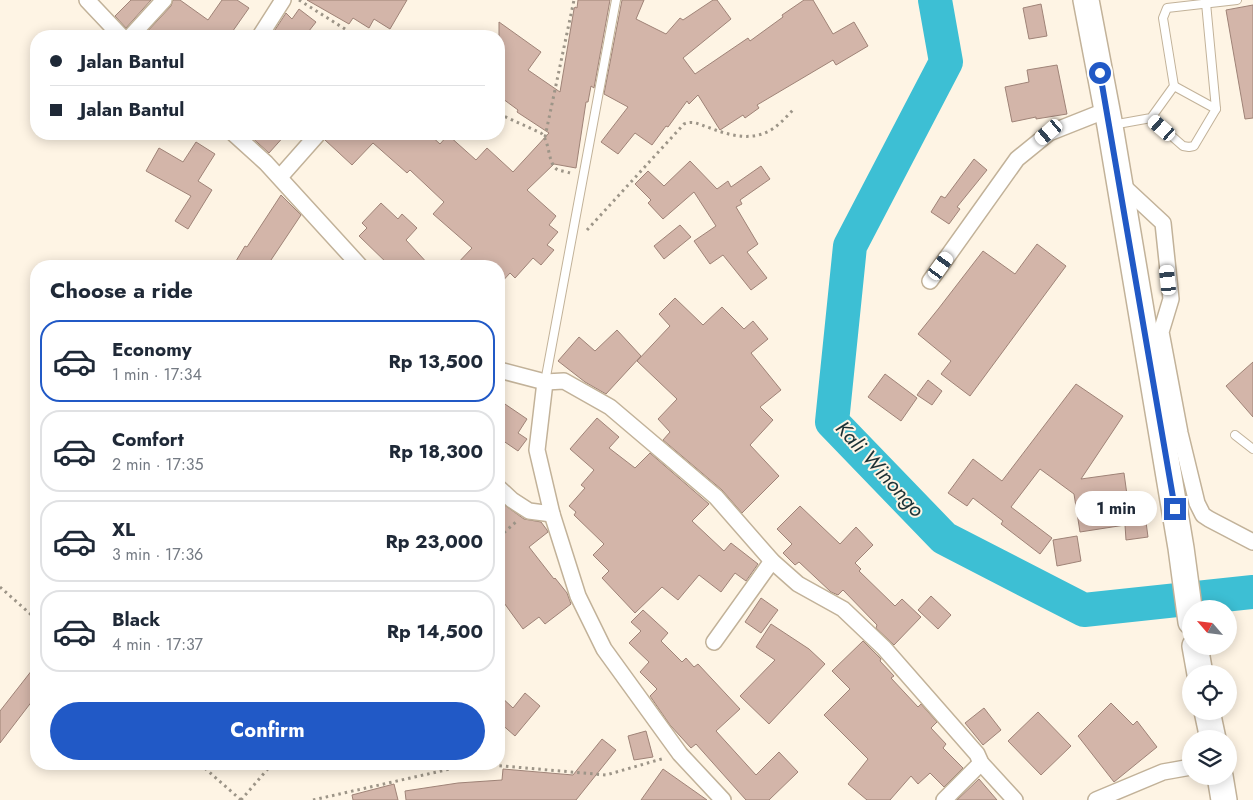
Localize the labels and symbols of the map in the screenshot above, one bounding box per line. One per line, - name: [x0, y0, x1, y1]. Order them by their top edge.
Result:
- route start: [1089, 62, 1111, 84]
- car: [1145, 112, 1178, 144]
- car: [1032, 117, 1065, 147]
- car: [926, 249, 955, 283]
- car: [1158, 264, 1177, 296]
- water label: Kali Winongo: [829, 414, 931, 524]
- callout: 1 min: [1075, 492, 1158, 526]
- route end: [1164, 498, 1186, 520]
- north arrow: [1182, 600, 1238, 655]

